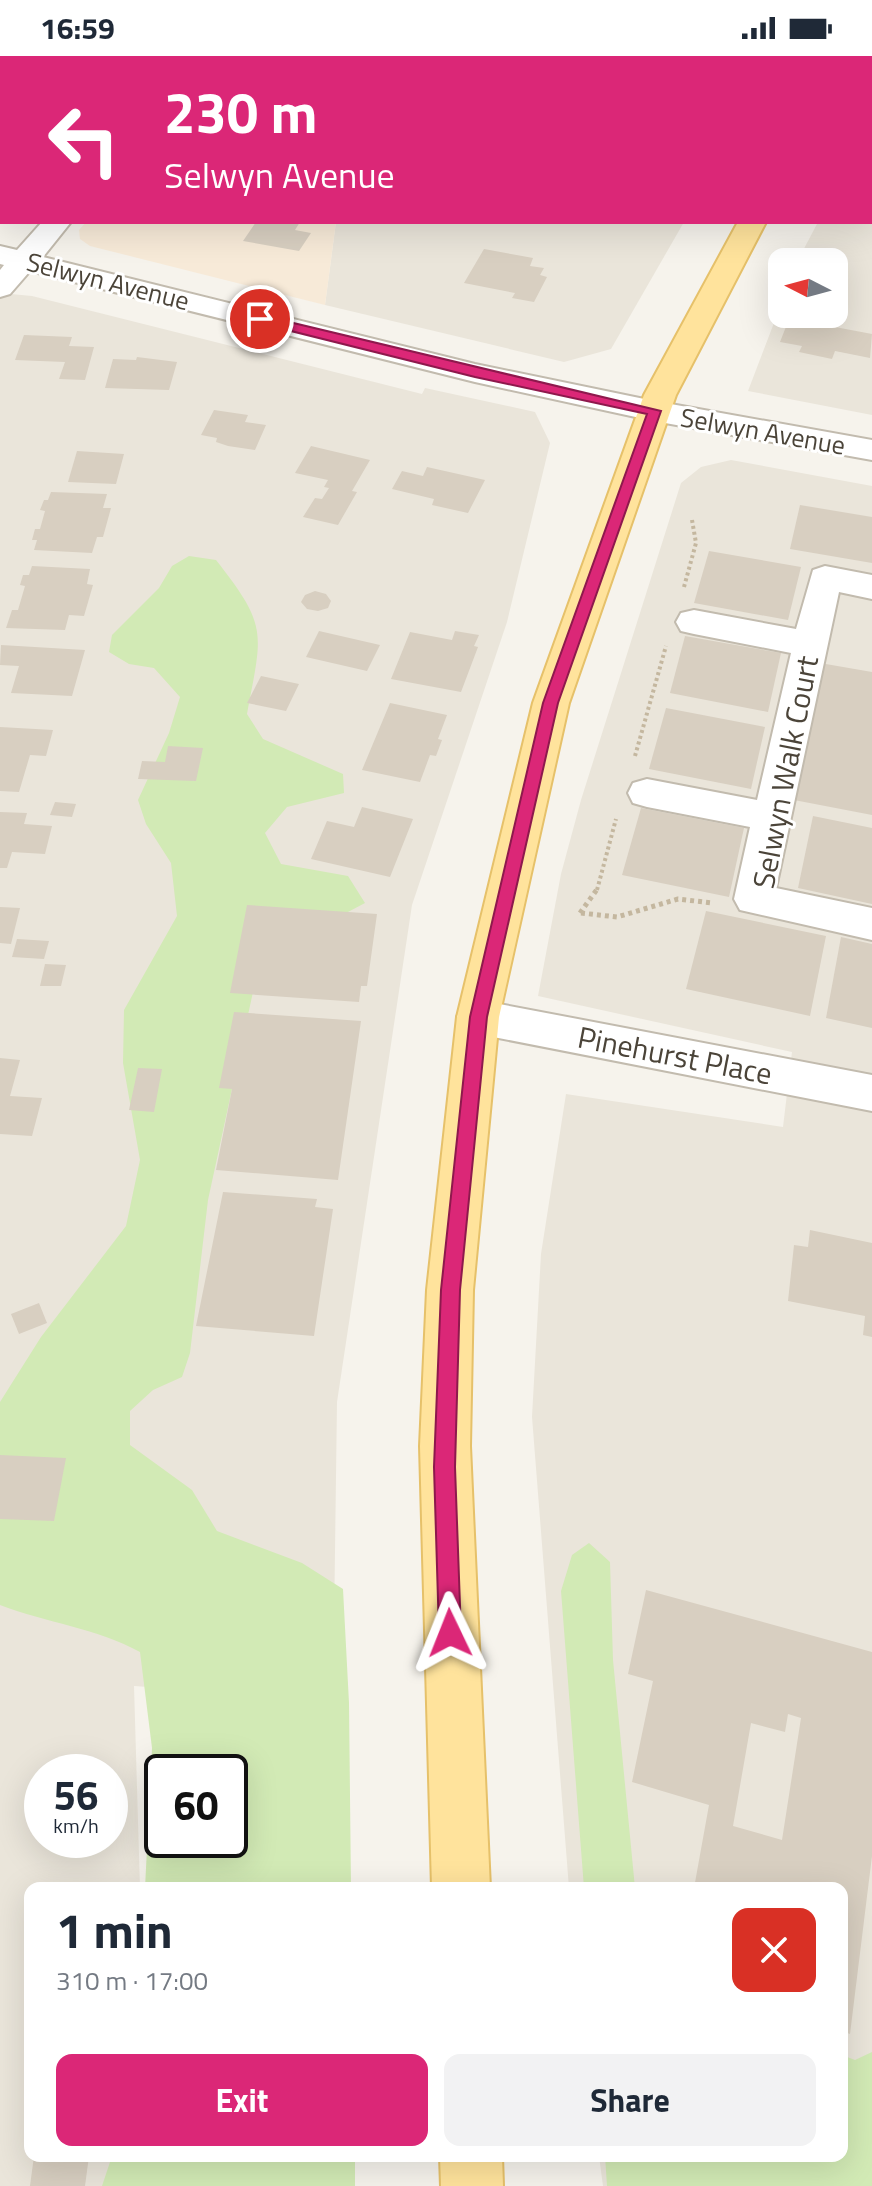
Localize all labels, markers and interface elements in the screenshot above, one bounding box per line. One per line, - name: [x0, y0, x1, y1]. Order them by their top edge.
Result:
- text: 16:59: [40, 5, 115, 51]
- text: 230 m: [164, 70, 317, 155]
- icon: left: [32, 88, 136, 192]
- text: Selwyn Avenue: [164, 147, 395, 202]
- street label: Selwyn Avenue: [22, 242, 194, 320]
- north arrow: [768, 248, 848, 328]
- map controls: [768, 248, 848, 328]
- pin: [226, 285, 294, 353]
- icon: arrive: [238, 297, 282, 341]
- street label: Selwyn Avenue: [678, 397, 848, 465]
- street label: Selwyn Walk Court: [740, 651, 830, 892]
- street label: Pinehurst Place: [574, 1014, 776, 1096]
- position arrow: [408, 1591, 492, 1675]
- speed limit sign: 60: [144, 1754, 248, 1858]
- text: 56: [54, 1765, 98, 1826]
- text: km/h: [53, 1810, 99, 1841]
- text: 1 min: [56, 1894, 173, 1967]
- button: close: [732, 1908, 816, 1992]
- text: 310 m · 17:00: [56, 1961, 208, 2000]
- button: Exit: [56, 2054, 428, 2146]
- button: Share: [444, 2054, 816, 2146]

